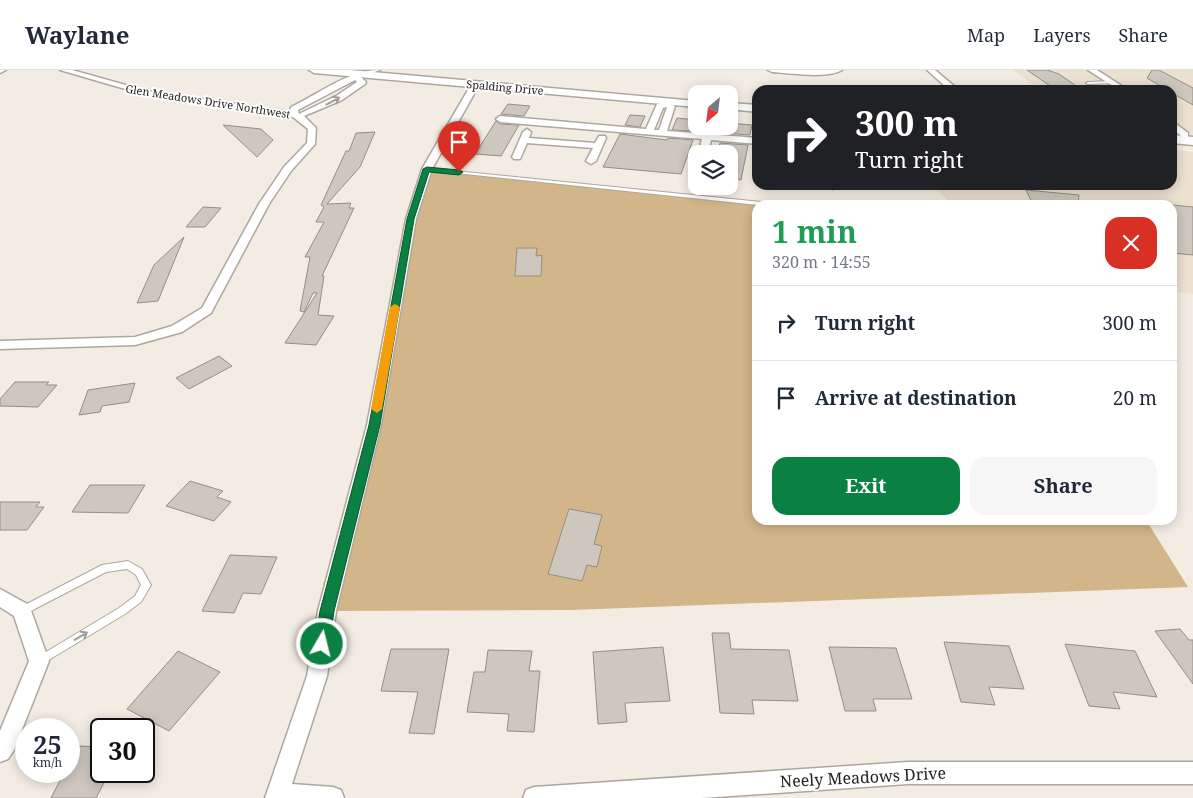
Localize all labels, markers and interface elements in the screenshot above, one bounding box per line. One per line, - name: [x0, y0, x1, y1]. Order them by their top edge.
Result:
- text: Waylane: [25, 18, 129, 51]
- text: Map: [967, 23, 1005, 47]
- text: Layers: [1033, 23, 1091, 47]
- text: Share: [1119, 23, 1168, 47]
- street label: Spalding Drive: [466, 76, 544, 98]
- street label: Glen Meadows Drive Northwest: [125, 81, 292, 121]
- north arrow: [688, 85, 738, 135]
- map controls: [688, 85, 738, 195]
- one-way arrow: [326, 96, 341, 106]
- text: 300 m: [855, 99, 958, 146]
- icon: right: [772, 105, 837, 170]
- pin: [438, 121, 480, 172]
- icon: arrive: [445, 128, 473, 156]
- text: Turn right: [855, 144, 964, 174]
- button: layers: [688, 145, 738, 195]
- text: 1 min: [772, 211, 857, 252]
- button: close: [1105, 217, 1157, 269]
- text: 320 m · 14:55: [772, 251, 871, 273]
- icon: right: [772, 309, 800, 337]
- text: Turn right: [815, 310, 915, 336]
- text: 300 m: [1102, 310, 1157, 336]
- icon: arrive: [772, 384, 800, 412]
- text: Arrive at destination: [815, 385, 1017, 411]
- text: 20 m: [1113, 385, 1157, 411]
- button: Exit: [772, 457, 960, 515]
- button: Share: [970, 457, 1157, 515]
- position arrow: [295, 617, 347, 669]
- one-way arrow: [73, 631, 87, 641]
- speed limit sign: 30: [90, 718, 155, 783]
- text: 25: [33, 727, 62, 761]
- text: km/h: [33, 754, 62, 771]
- street label: Neely Meadows Drive: [779, 762, 947, 792]

